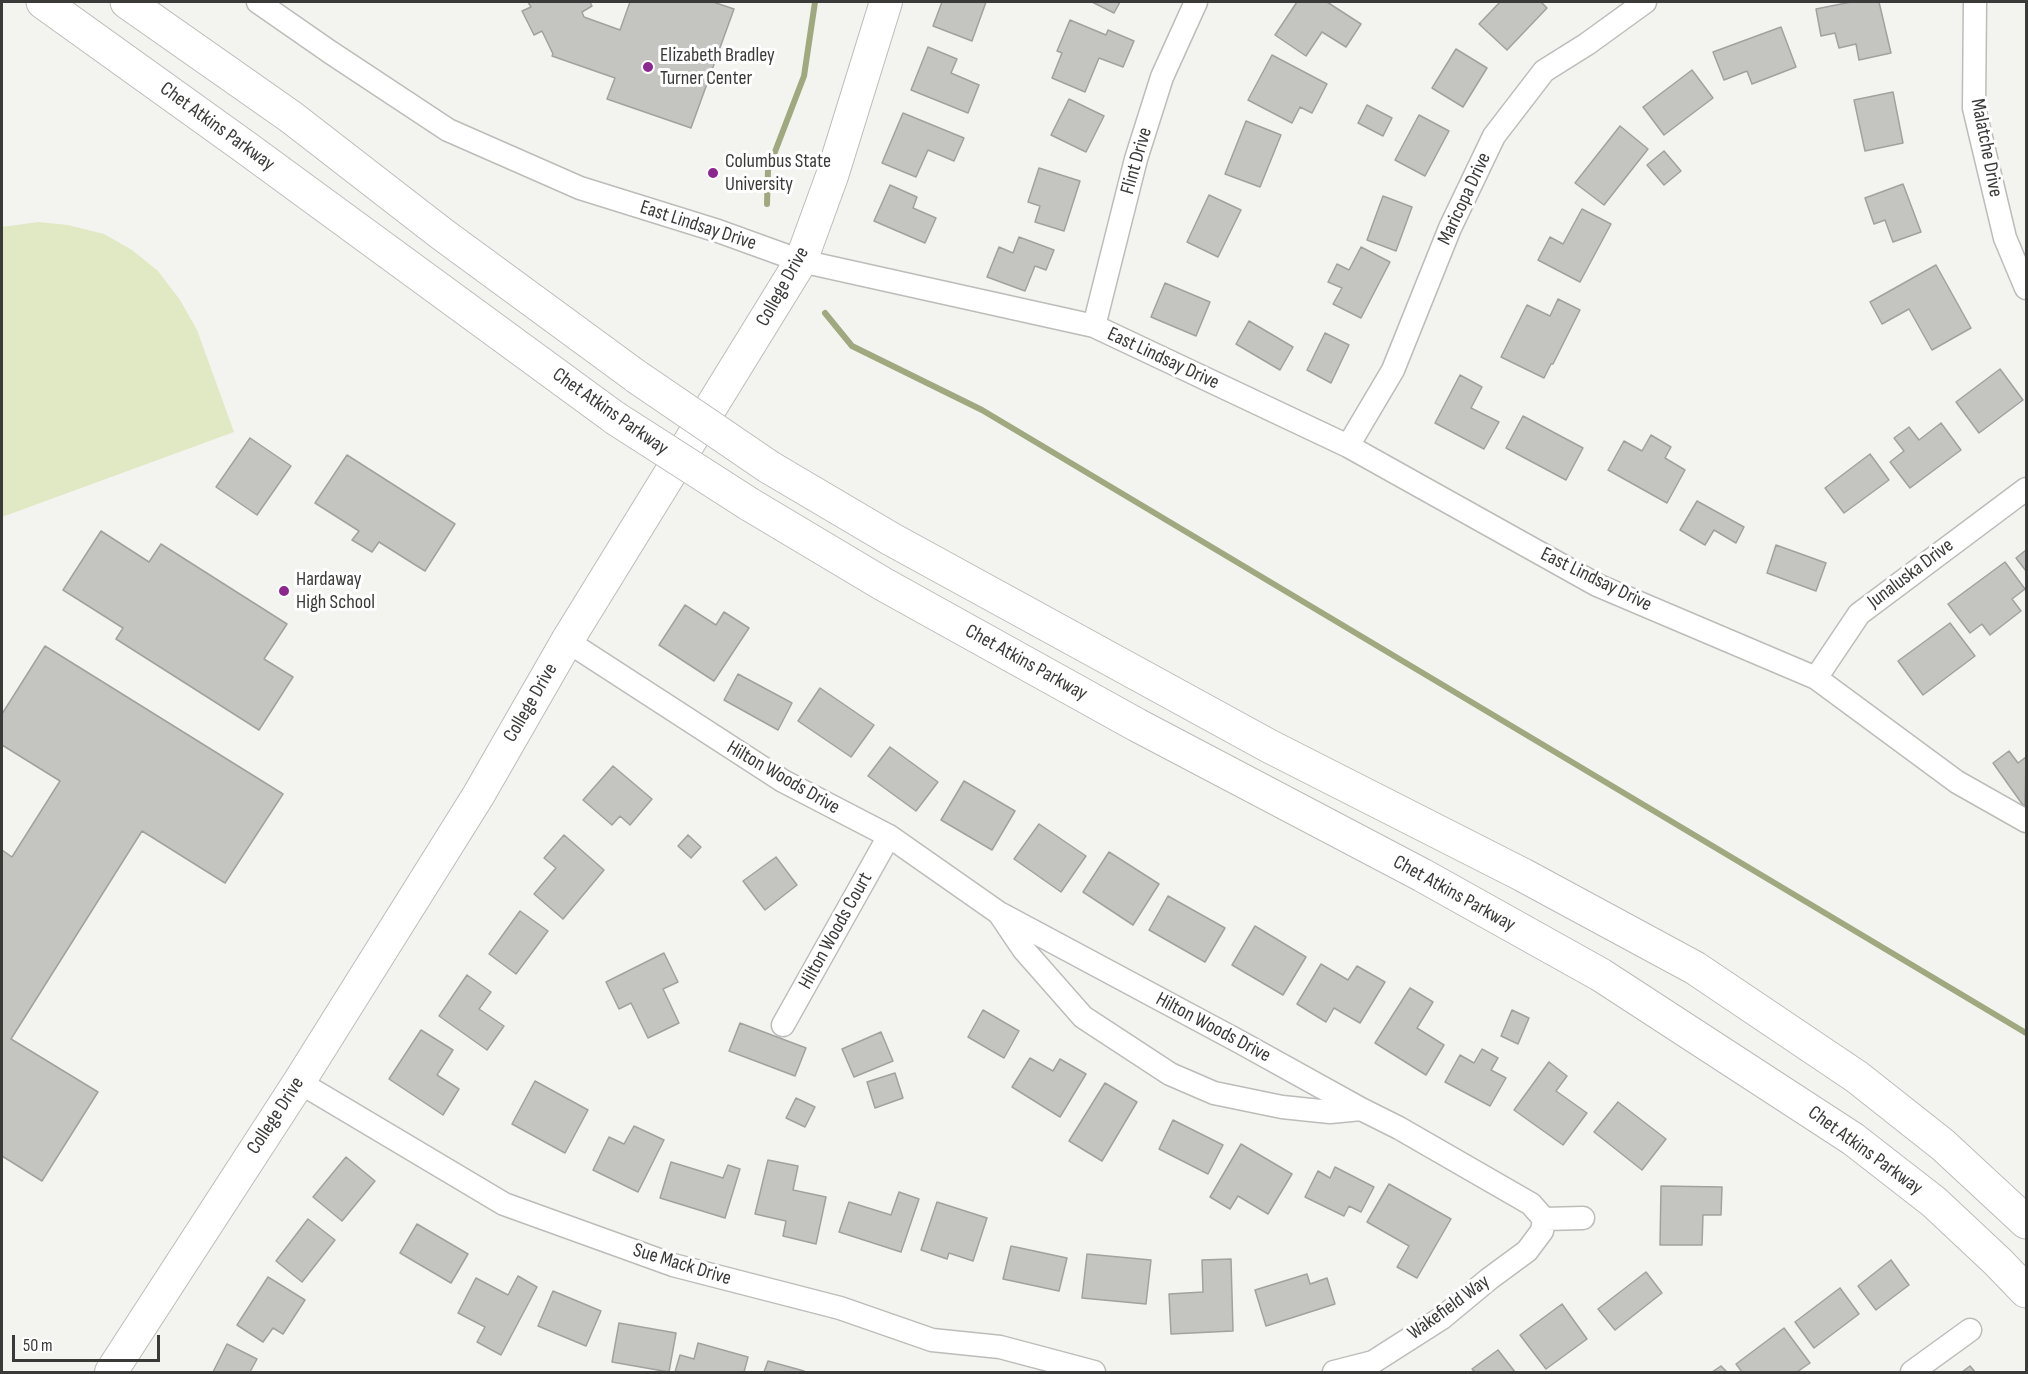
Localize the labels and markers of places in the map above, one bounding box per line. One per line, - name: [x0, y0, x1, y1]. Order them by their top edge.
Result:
- place label: Elizabeth Bradley Turner Center: [660, 44, 775, 91]
- marker: Elizabeth Bradley Turner Center: [641, 60, 655, 74]
- place label: Columbus State University: [725, 150, 831, 197]
- marker: Columbus State University: [706, 166, 720, 180]
- place label: Hardaway High School: [296, 568, 375, 615]
- marker: Hardaway High School: [277, 584, 291, 598]

